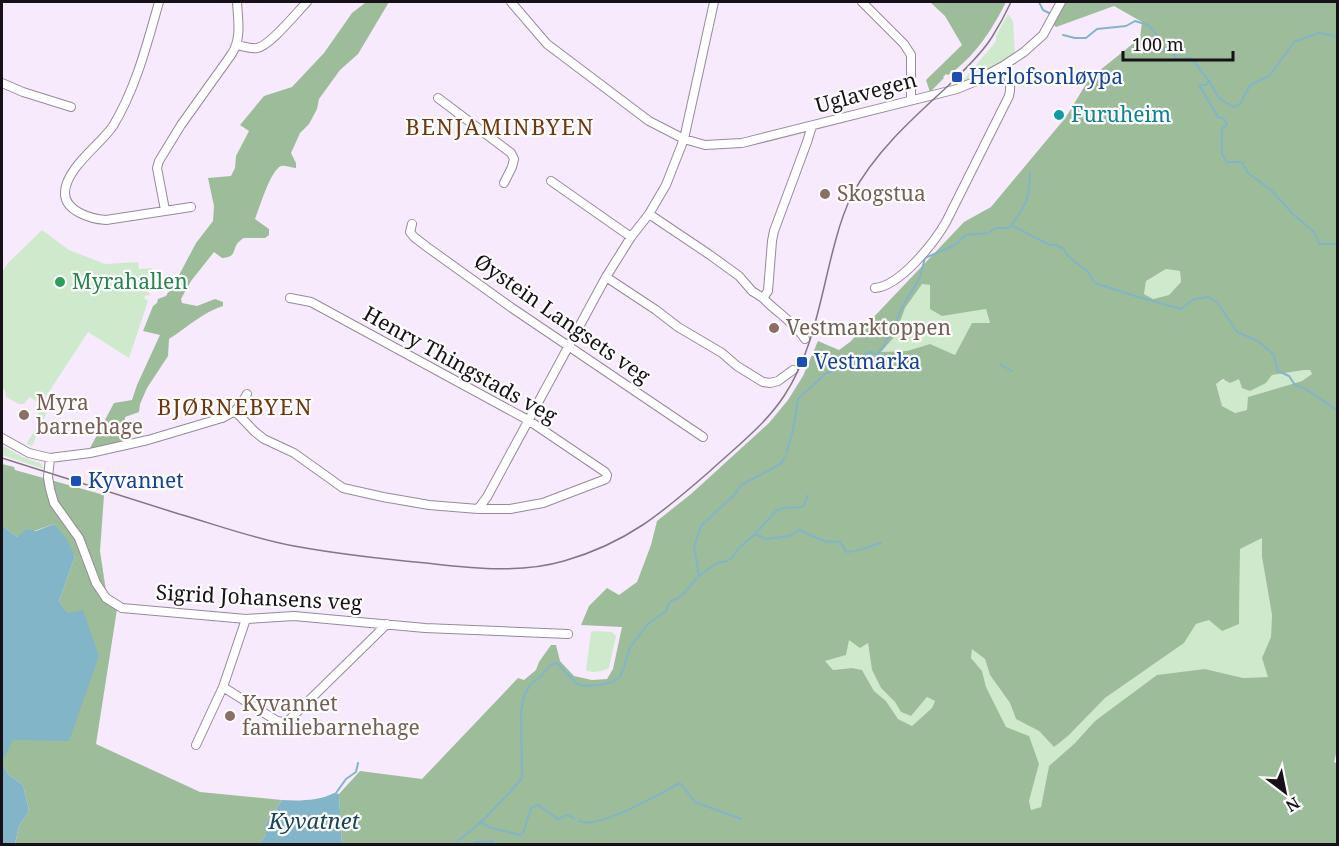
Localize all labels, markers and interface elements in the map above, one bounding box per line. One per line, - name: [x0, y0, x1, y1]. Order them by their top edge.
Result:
- scale bar: [1123, 24, 1232, 62]
- text: 100 m: [1132, 32, 1184, 56]
- place label: Herlofsonløypa: [969, 62, 1123, 90]
- street label: Uglavegen: [812, 65, 920, 119]
- marker: Herlofsonløypa: [950, 70, 964, 84]
- place label: Furuheim: [1071, 100, 1171, 128]
- marker: Furuheim: [1052, 108, 1066, 122]
- district label: BENJAMINBYEN: [405, 111, 595, 141]
- place label: Skogstua: [837, 179, 926, 207]
- marker: Skogstua: [818, 187, 832, 201]
- street label: Øystein Langsets veg: [469, 247, 657, 390]
- place label: Myrahallen: [72, 267, 188, 295]
- marker: Myrahallen: [53, 275, 67, 289]
- street label: Henry Thingstads veg: [359, 299, 563, 429]
- place label: Vestmarktoppen: [786, 313, 951, 341]
- marker: Vestmarktoppen: [767, 321, 781, 335]
- place label: Vestmarka: [814, 347, 921, 375]
- marker: Vestmarka: [795, 355, 809, 369]
- place label: Myra barnehage: [36, 388, 143, 440]
- district label: BJØRNEBYEN: [157, 391, 313, 421]
- marker: Myra barnehage: [17, 408, 31, 422]
- place label: Kyvannet: [88, 466, 184, 494]
- marker: Kyvannet: [69, 474, 83, 488]
- street label: Sigrid Johansens veg: [155, 578, 364, 616]
- place label: Kyvannet familiebarnehage: [242, 689, 420, 741]
- marker: Kyvannet familiebarnehage: [223, 709, 237, 723]
- north arrow: [1255, 762, 1315, 822]
- text: N: [1281, 792, 1304, 818]
- water label: Kyvatnet: [267, 805, 360, 835]

